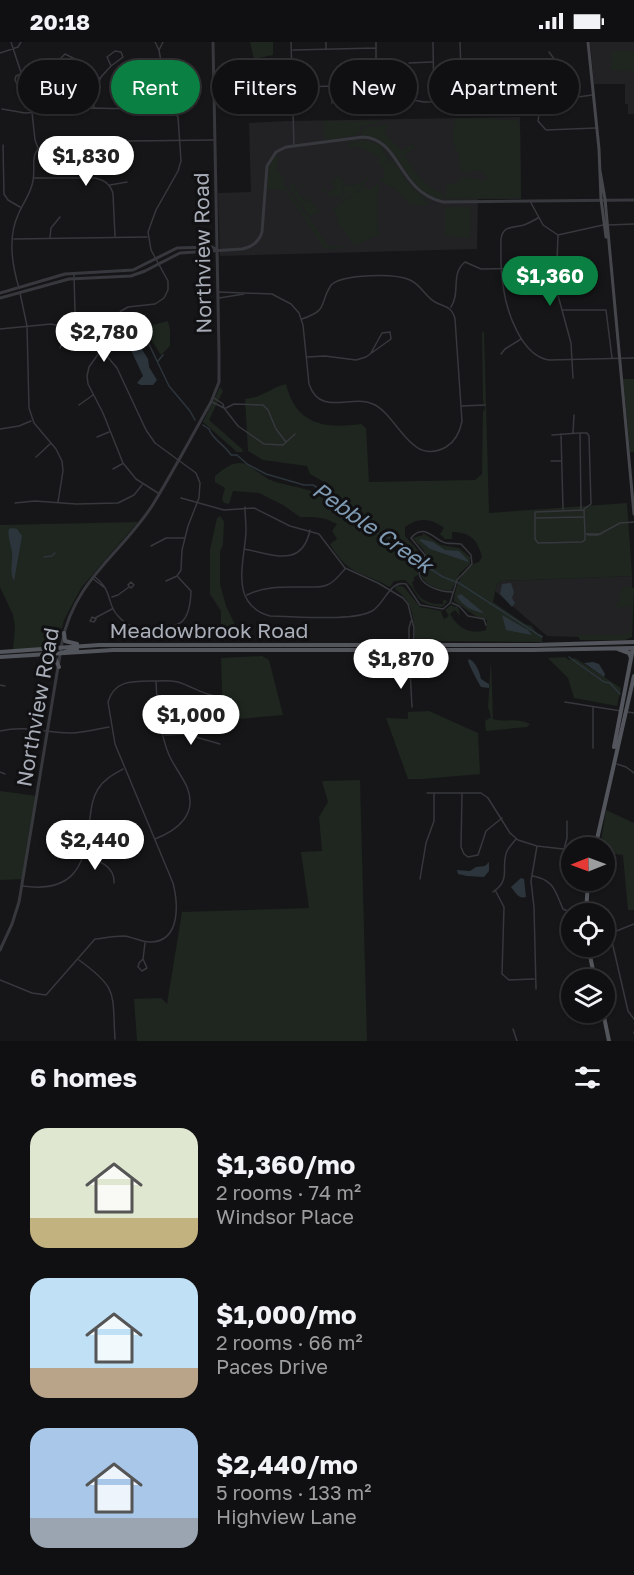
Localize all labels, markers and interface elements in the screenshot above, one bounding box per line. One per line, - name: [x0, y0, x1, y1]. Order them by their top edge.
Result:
- text: 20:18: [30, 8, 90, 35]
- chip: Buy: [18, 60, 99, 114]
- chip: Rent: [111, 60, 200, 114]
- chip: Filters: [212, 60, 318, 114]
- chip: New: [330, 60, 417, 114]
- chip: Apartment: [429, 60, 579, 114]
- pin: $1,830: [37, 136, 135, 187]
- text: $1,830: [52, 143, 120, 167]
- street label: Northview Road: [188, 172, 216, 334]
- pin: $1,360: [501, 256, 599, 307]
- text: $1,360: [516, 263, 584, 287]
- pin: $2,780: [55, 312, 153, 363]
- text: $2,780: [70, 319, 138, 343]
- water label: Pebble Creek: [308, 476, 440, 580]
- street label: Meadowbrook Road: [109, 617, 309, 643]
- street label: Northview Road: [10, 625, 64, 789]
- pin: $1,870: [352, 639, 450, 690]
- text: $1,870: [368, 646, 434, 670]
- pin: $1,000: [142, 695, 240, 746]
- text: $1,000: [156, 702, 226, 726]
- pin: $2,440: [46, 820, 144, 871]
- text: $2,440: [60, 827, 130, 851]
- north arrow: [561, 837, 615, 891]
- map controls: [561, 837, 615, 1023]
- button: locate: [561, 903, 615, 957]
- button: layers: [561, 969, 615, 1023]
- icon: filters: [571, 1061, 604, 1094]
- text: 6 homes: [30, 1062, 137, 1093]
- text: $1,360/mo: [216, 1149, 355, 1180]
- icon: home: [78, 1152, 150, 1224]
- text: 2 rooms · 74 m²: [216, 1180, 361, 1204]
- text: Windsor Place: [216, 1204, 354, 1228]
- text: $1,000/mo: [216, 1299, 357, 1330]
- icon: home: [78, 1302, 150, 1374]
- text: 2 rooms · 66 m²: [216, 1330, 363, 1354]
- text: Paces Drive: [216, 1354, 328, 1378]
- text: $2,440/mo: [216, 1449, 358, 1480]
- icon: home: [78, 1452, 150, 1524]
- text: 5 rooms · 133 m²: [216, 1480, 372, 1504]
- text: Highview Lane: [216, 1504, 357, 1528]

